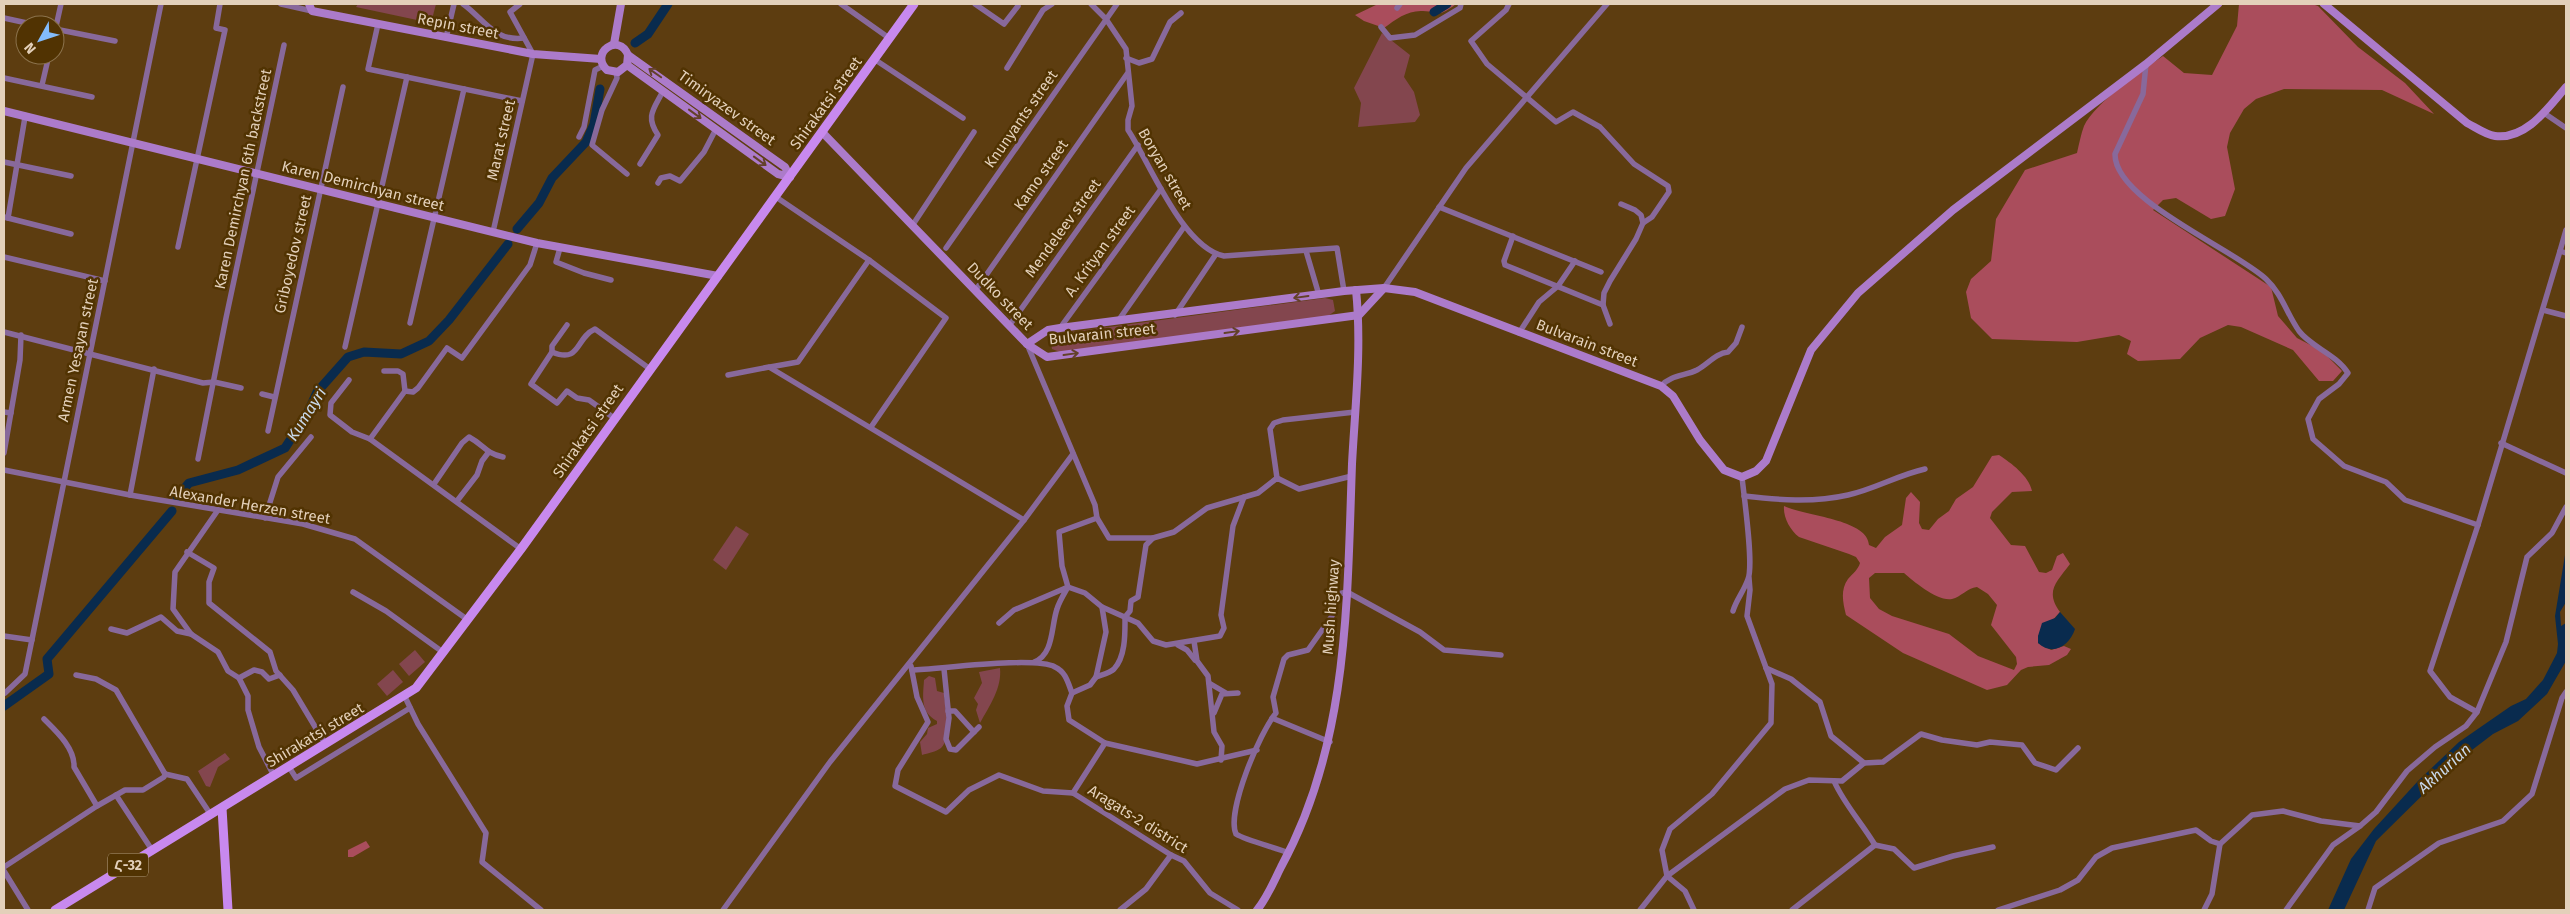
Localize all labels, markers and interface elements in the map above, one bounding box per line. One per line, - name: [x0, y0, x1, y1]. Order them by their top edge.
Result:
- street label: Repin street: [416, 9, 501, 43]
- north arrow: [15, 15, 65, 65]
- text: N: [21, 39, 40, 57]
- street label: Shirakatsi street: [786, 53, 866, 153]
- street label: Knunyants street: [981, 66, 1062, 171]
- street label: Karen Demirchyan 6th backstreet: [211, 67, 275, 291]
- street label: Timiryazev street: [675, 67, 780, 150]
- one-way arrow: [648, 68, 662, 78]
- street label: Marat street: [483, 97, 519, 182]
- one-way arrow: [688, 109, 702, 119]
- street label: Boryan street: [1134, 125, 1196, 214]
- street label: Kamo street: [1010, 136, 1072, 214]
- one-way arrow: [753, 156, 767, 166]
- street label: Karen Demirchyan street: [280, 157, 447, 215]
- street label: Mendeleev street: [1021, 175, 1105, 281]
- street label: Griboyedov street: [271, 192, 316, 315]
- street label: A. Krityan street: [1061, 202, 1139, 300]
- street label: Dudko street: [963, 258, 1037, 334]
- street label: Armen Yesayan street: [54, 276, 102, 423]
- one-way arrow: [1293, 292, 1309, 302]
- street label: Bulvarain street: [1534, 315, 1641, 371]
- street label: Bulvarain street: [1048, 319, 1157, 349]
- one-way arrow: [1224, 327, 1240, 337]
- one-way arrow: [1063, 349, 1079, 359]
- street label: Shirakatsi street: [549, 380, 627, 481]
- water label: Kumayri: [283, 384, 330, 444]
- street label: Alexander Herzen street: [168, 482, 332, 528]
- street label: Mush highway: [1319, 558, 1343, 655]
- street label: Shirakatsi street: [263, 699, 367, 771]
- water label: Akhurian: [2413, 739, 2475, 798]
- street label: Aragats-2 district: [1085, 781, 1192, 857]
- road number: Հ-32: [108, 854, 148, 876]

